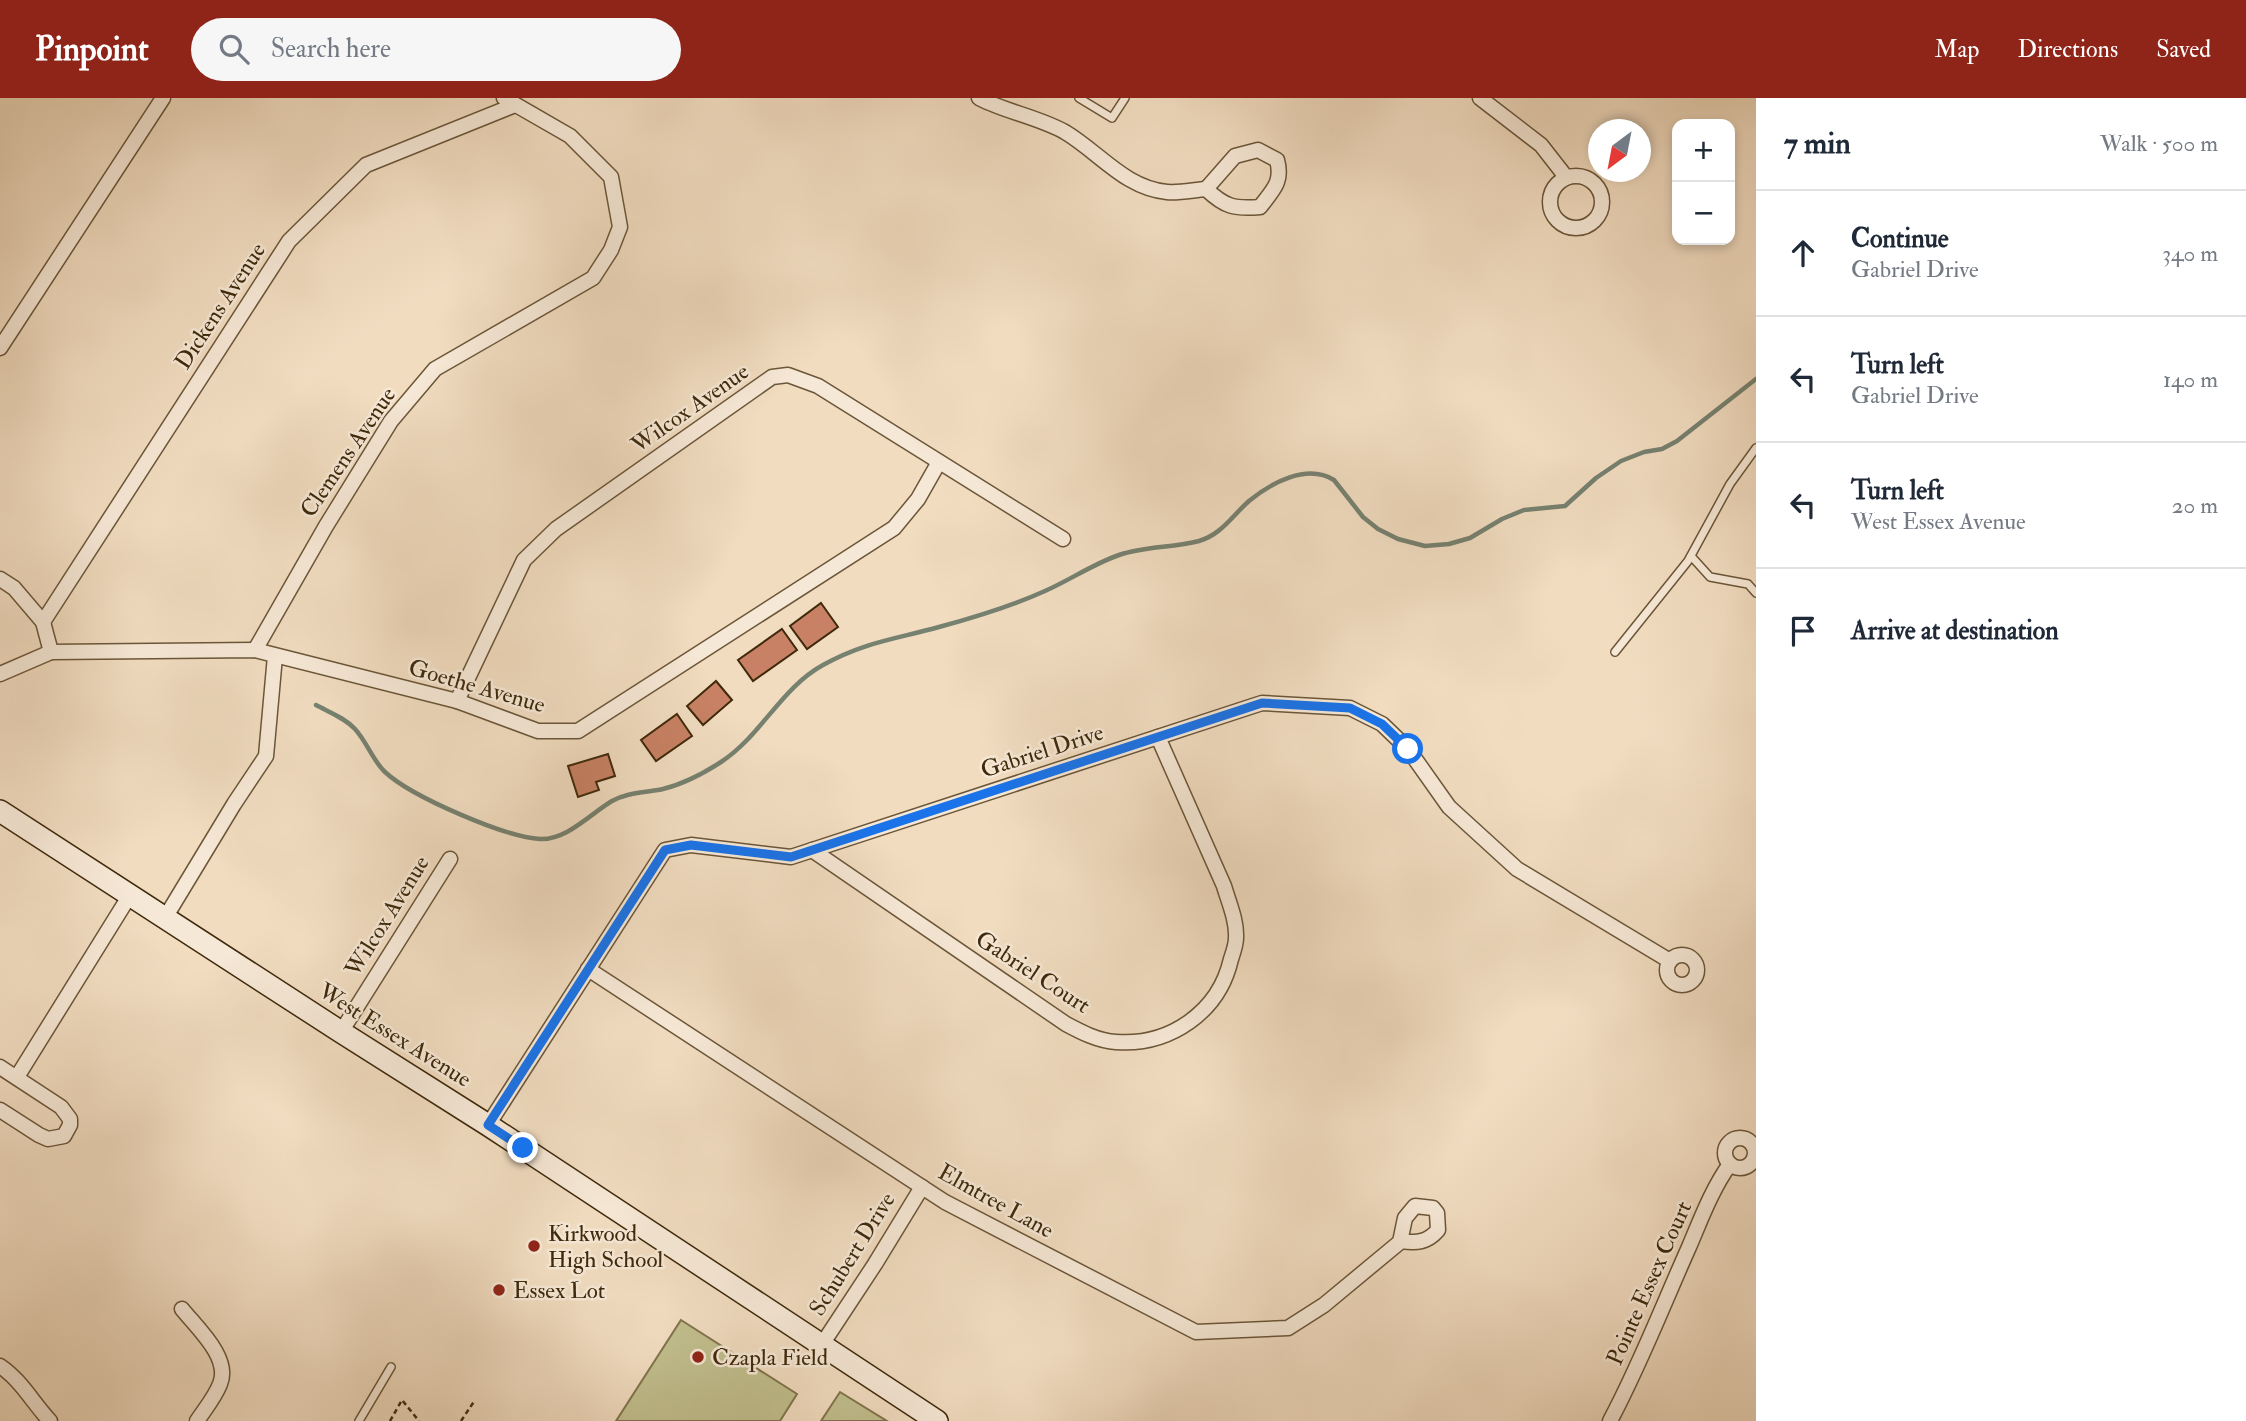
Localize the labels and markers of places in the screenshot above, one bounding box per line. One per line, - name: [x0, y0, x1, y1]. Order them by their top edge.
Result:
- place label: Kirkwood High School: [548, 1219, 663, 1274]
- marker: Kirkwood High School: [526, 1238, 542, 1254]
- place label: Essex Lot: [513, 1276, 605, 1305]
- marker: Essex Lot: [491, 1282, 507, 1298]
- place label: Czapla Field: [712, 1343, 828, 1373]
- marker: Czapla Field: [690, 1349, 706, 1365]

